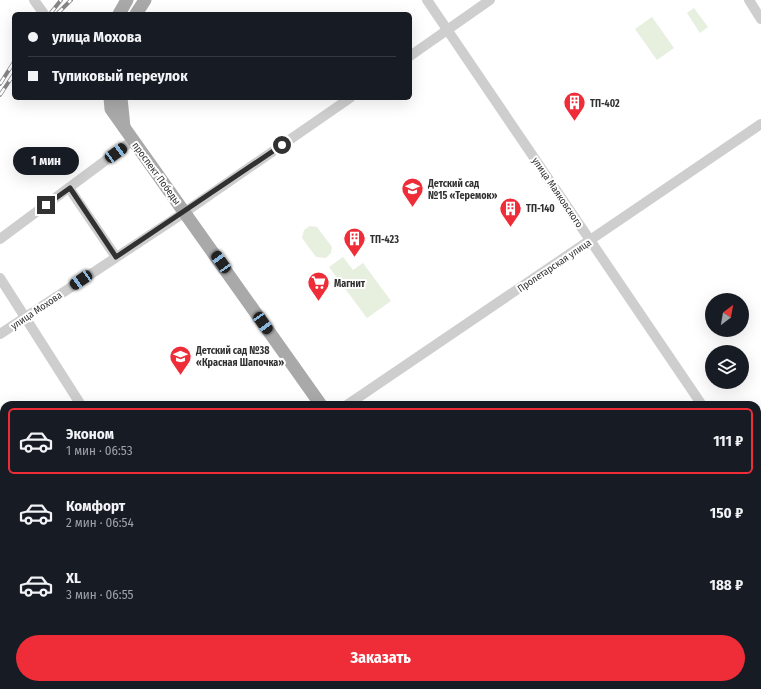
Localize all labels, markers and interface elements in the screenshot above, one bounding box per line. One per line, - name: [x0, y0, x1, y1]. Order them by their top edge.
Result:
- text: улица Мохова: [52, 28, 142, 46]
- text: Тупиковый переулок: [52, 67, 188, 85]
- building icon: ТП-402: [561, 90, 587, 123]
- place label: ТП-402: [590, 98, 620, 110]
- route start: [273, 136, 291, 154]
- street label: проспект Победы: [129, 140, 183, 207]
- car: [103, 141, 129, 165]
- callout: 1 мин: [13, 147, 79, 175]
- text: 1 мин: [31, 153, 61, 168]
- street label: улица Маяковского: [529, 155, 585, 230]
- school or university icon: Детский сад №15 «Теремок»: [400, 176, 426, 209]
- place label: Детский сад №15 «Теремок»: [427, 178, 498, 202]
- building icon: ТП-140: [497, 195, 523, 228]
- route end: [37, 196, 55, 214]
- place label: ТП-140: [526, 203, 555, 215]
- building icon: ТП-423: [341, 226, 367, 259]
- place label: ТП-423: [370, 234, 399, 246]
- street label: Пролетарская улица: [515, 237, 594, 295]
- car: [209, 249, 233, 275]
- car: [68, 268, 94, 292]
- supermarket icon: Магнит: [305, 270, 331, 303]
- place label: Магнит: [334, 278, 366, 290]
- street label: улица Мохова: [9, 289, 64, 332]
- north arrow: [705, 293, 749, 337]
- map controls: [705, 293, 749, 389]
- car: [251, 310, 275, 336]
- school or university icon: Детский сад №38 «Красная Шапочка»: [167, 343, 193, 376]
- place label: Детский сад №38 «Красная Шапочка»: [195, 345, 284, 369]
- button: layers: [705, 345, 749, 389]
- icon: car: [18, 423, 54, 459]
- text: Эконом: [66, 425, 114, 443]
- text: 111 ₽: [713, 432, 743, 450]
- text: 1 мин · 06:53: [66, 443, 133, 458]
- icon: car: [18, 495, 54, 531]
- text: Комфорт: [66, 497, 125, 515]
- text: 150 ₽: [710, 504, 743, 522]
- text: 2 мин · 06:54: [66, 515, 134, 530]
- icon: car: [18, 567, 54, 603]
- text: XL: [66, 569, 81, 587]
- text: 188 ₽: [710, 576, 743, 594]
- text: 3 мин · 06:55: [66, 587, 134, 602]
- button: Заказать: [16, 635, 745, 681]

